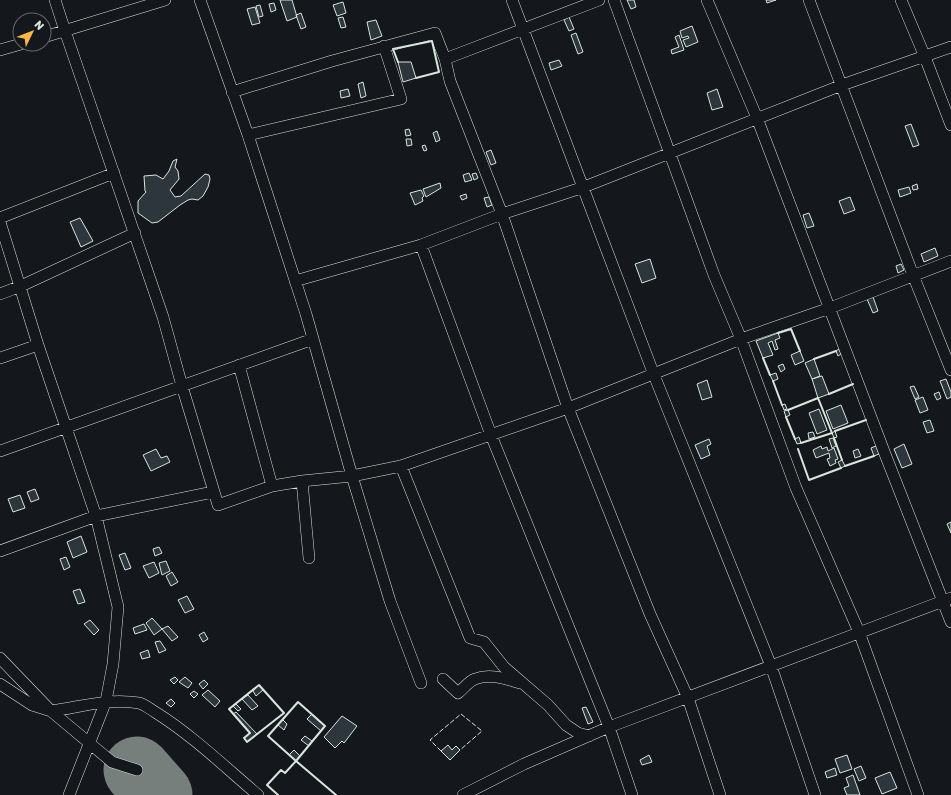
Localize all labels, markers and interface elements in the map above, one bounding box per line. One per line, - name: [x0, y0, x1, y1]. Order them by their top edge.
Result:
- north arrow: [12, 12, 52, 52]
- text: N: [31, 18, 46, 33]

